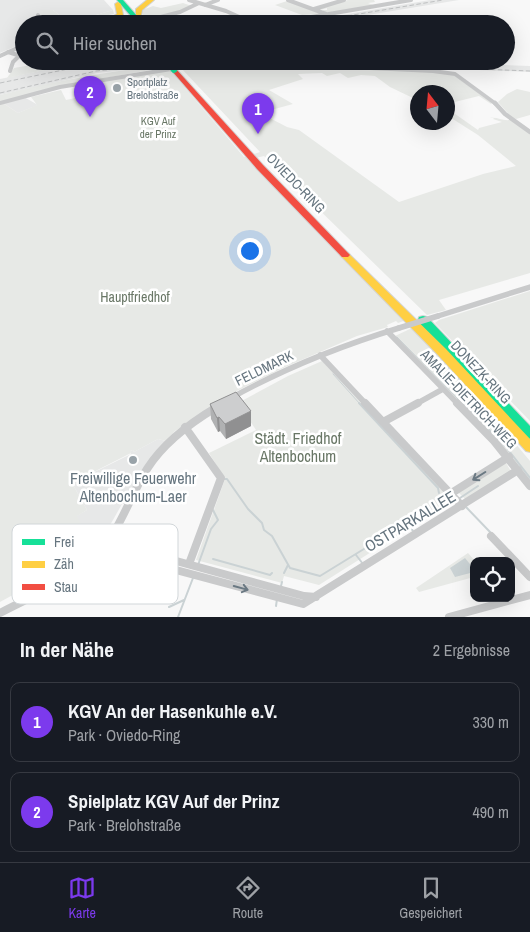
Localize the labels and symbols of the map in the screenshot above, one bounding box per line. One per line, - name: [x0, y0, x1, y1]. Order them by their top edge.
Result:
- place label: Sportplatz Brelohstraße: [127, 75, 179, 102]
- pin: 2: [74, 76, 106, 117]
- marker: Sportplatz Brelohstraße: [111, 82, 123, 94]
- north arrow: [410, 85, 455, 130]
- pin: 1: [242, 93, 274, 134]
- park label: KGV Auf der Prinz: [140, 114, 177, 141]
- street label: OVIEDO-RING: [263, 149, 329, 217]
- your location: [237, 238, 263, 264]
- park label: Hauptfriedhof: [100, 288, 171, 306]
- street label: DONEZK-RING: [447, 336, 515, 408]
- street label: AMALIE-DIETRICH-WEG: [416, 345, 521, 453]
- street label: FELDMARK: [232, 346, 296, 390]
- park label: Städt. Friedhof Altenbochum: [255, 427, 342, 467]
- marker: Freiwillige Feuerwehr Altenbochum-Laer: [127, 454, 139, 466]
- place label: Freiwillige Feuerwehr Altenbochum-Laer: [70, 467, 197, 507]
- one-way arrow: [473, 471, 487, 481]
- street label: OSTPARKALLEE: [360, 485, 460, 557]
- legend: [12, 524, 178, 604]
- text: Frei: [54, 533, 74, 551]
- text: Zäh: [54, 555, 74, 573]
- text: Stau: [54, 578, 78, 596]
- one-way arrow: [233, 584, 249, 594]

